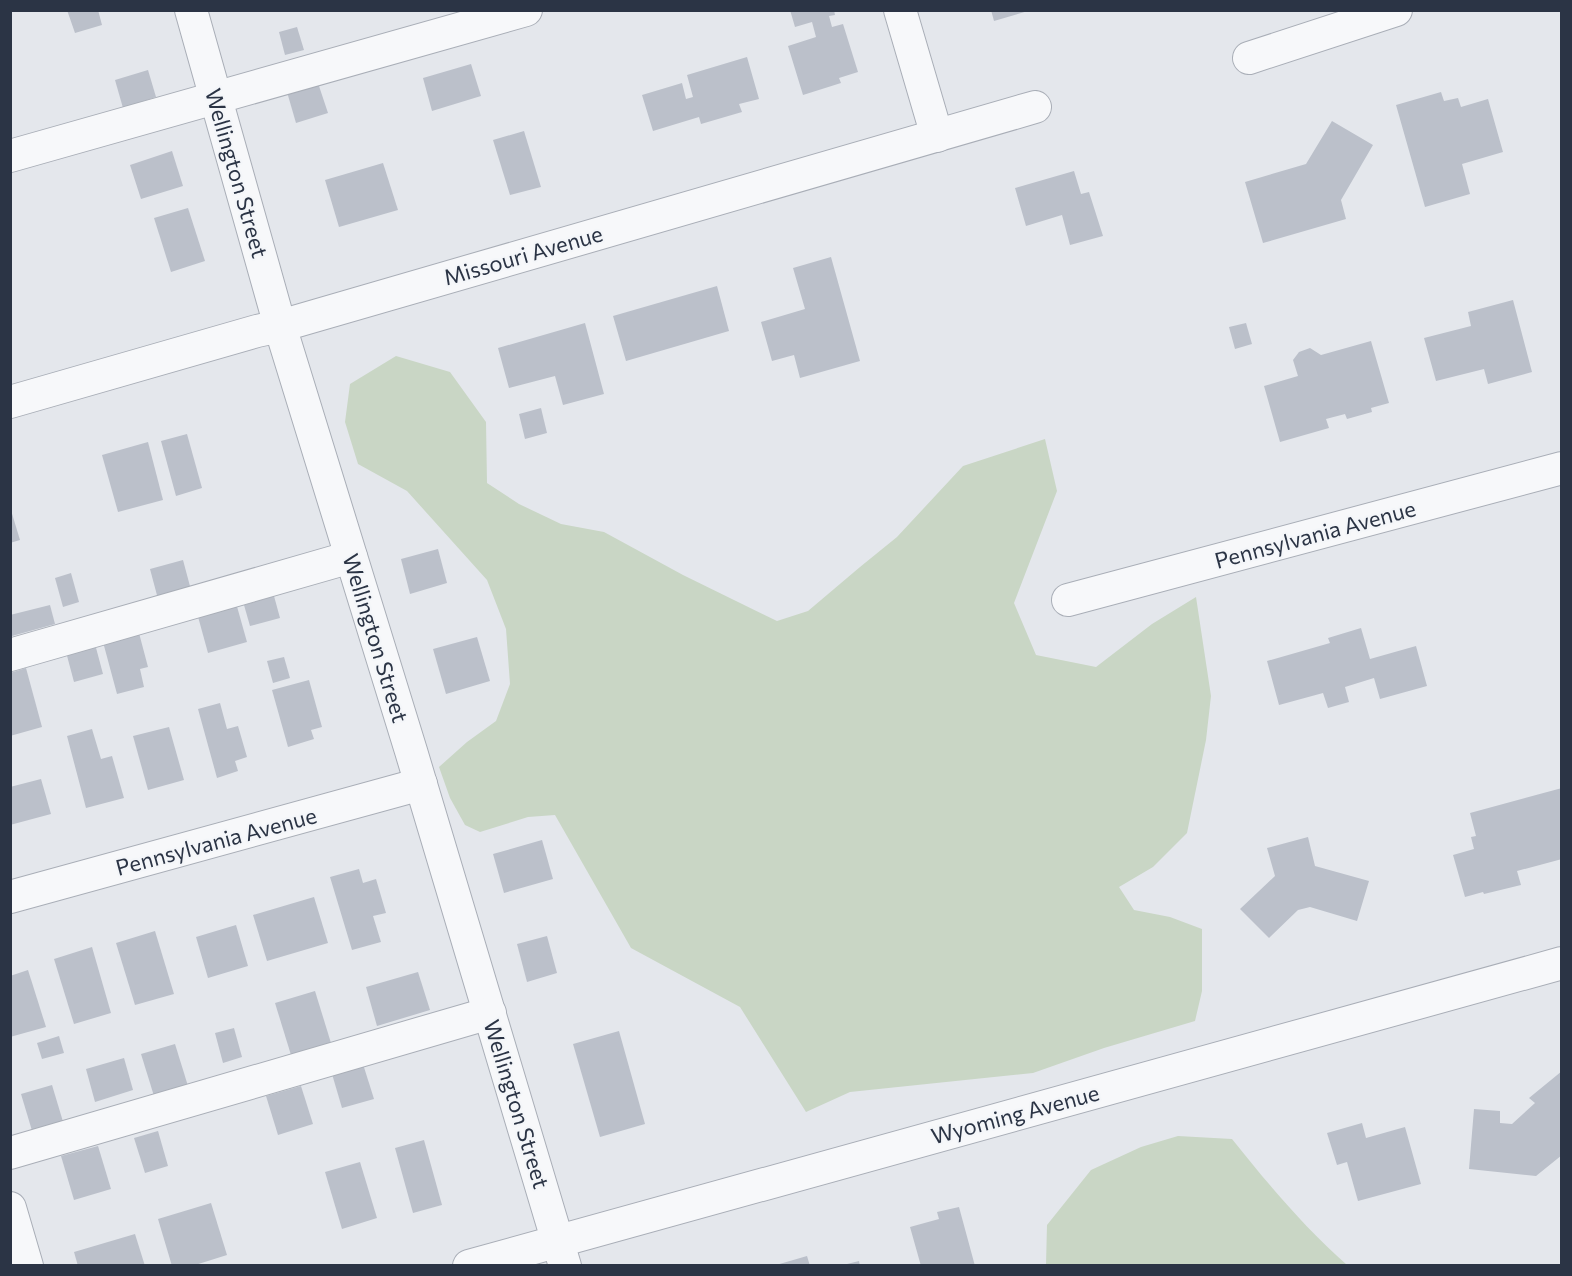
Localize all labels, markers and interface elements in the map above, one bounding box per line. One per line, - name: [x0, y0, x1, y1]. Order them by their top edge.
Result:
- street label: Wellington Street: [200, 85, 274, 261]
- street label: Missouri Avenue: [440, 219, 606, 291]
- street label: Pennsylvania Avenue: [1212, 494, 1418, 574]
- street label: Wellington Street: [338, 550, 414, 726]
- street label: Pennsylvania Avenue: [113, 801, 319, 881]
- street label: Wellington Street: [479, 1016, 555, 1192]
- street label: Wyoming Avenue: [928, 1079, 1102, 1149]

